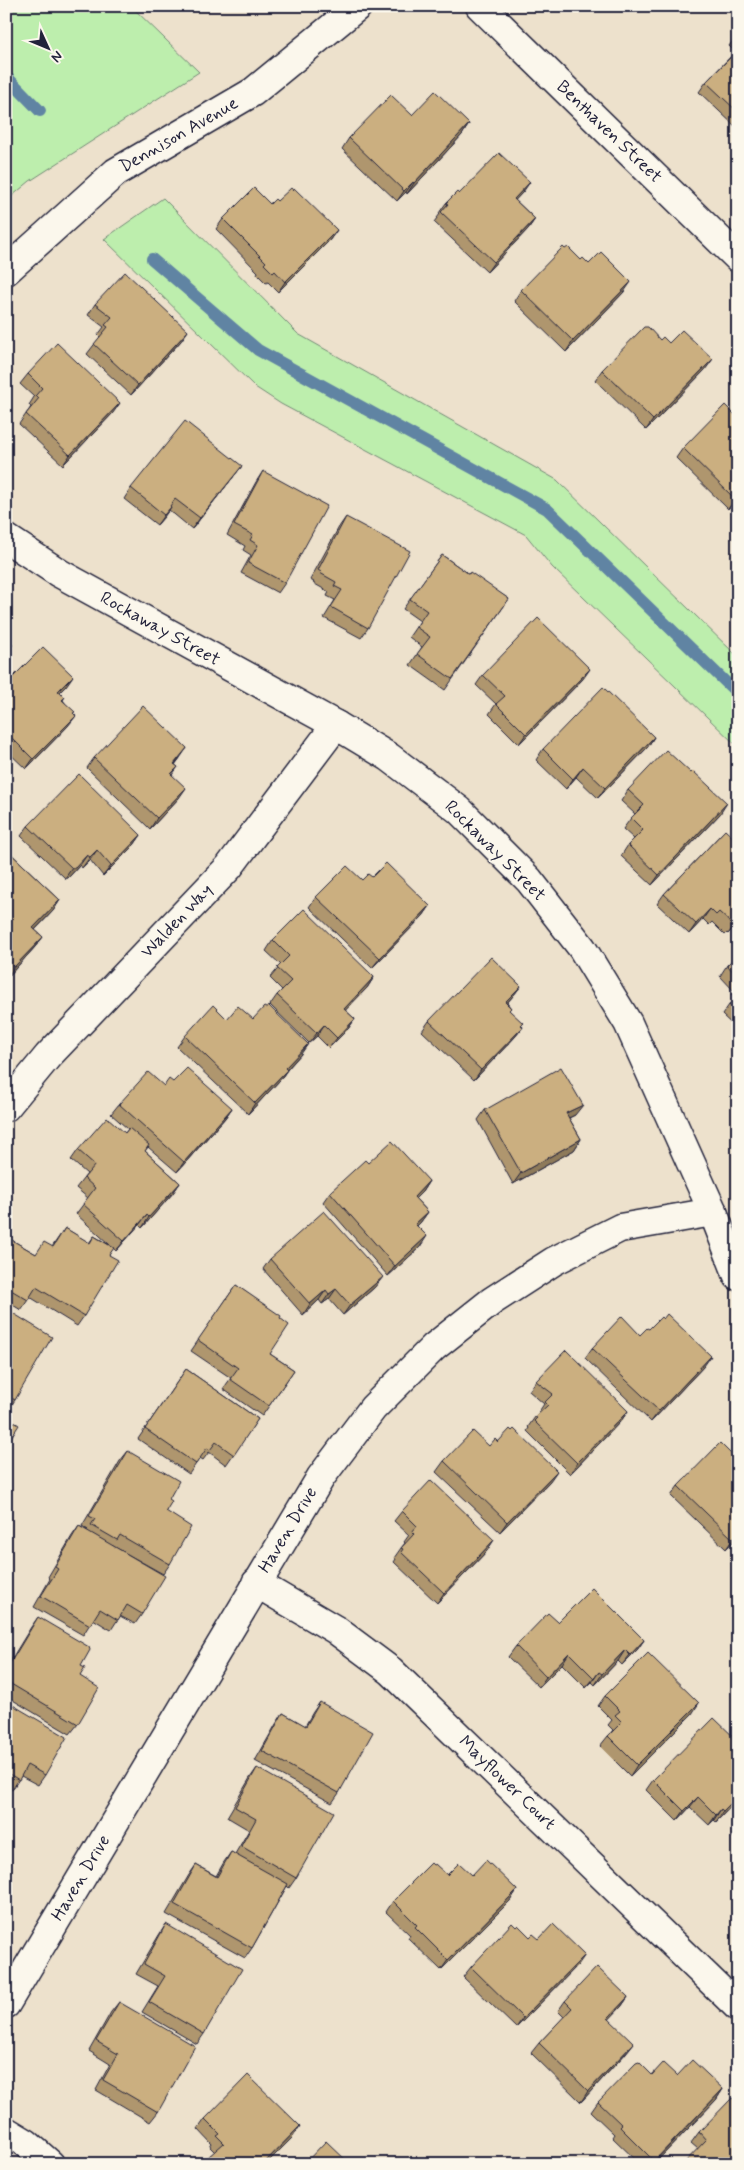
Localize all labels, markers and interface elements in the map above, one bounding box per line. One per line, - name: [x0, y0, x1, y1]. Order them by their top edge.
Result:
- north arrow: [22, 22, 72, 72]
- text: N: [47, 47, 66, 66]
- street label: Benthaven Street: [551, 75, 667, 189]
- street label: Dennison Avenue: [115, 91, 243, 179]
- street label: Rockaway Street: [96, 586, 224, 672]
- street label: Rockaway Street: [439, 795, 551, 907]
- street label: Walden Way: [136, 879, 218, 963]
- street label: Haven Drive: [253, 1482, 323, 1578]
- street label: Mayflower Court: [453, 1730, 561, 1836]
- street label: Haven Drive: [46, 1830, 116, 1926]

